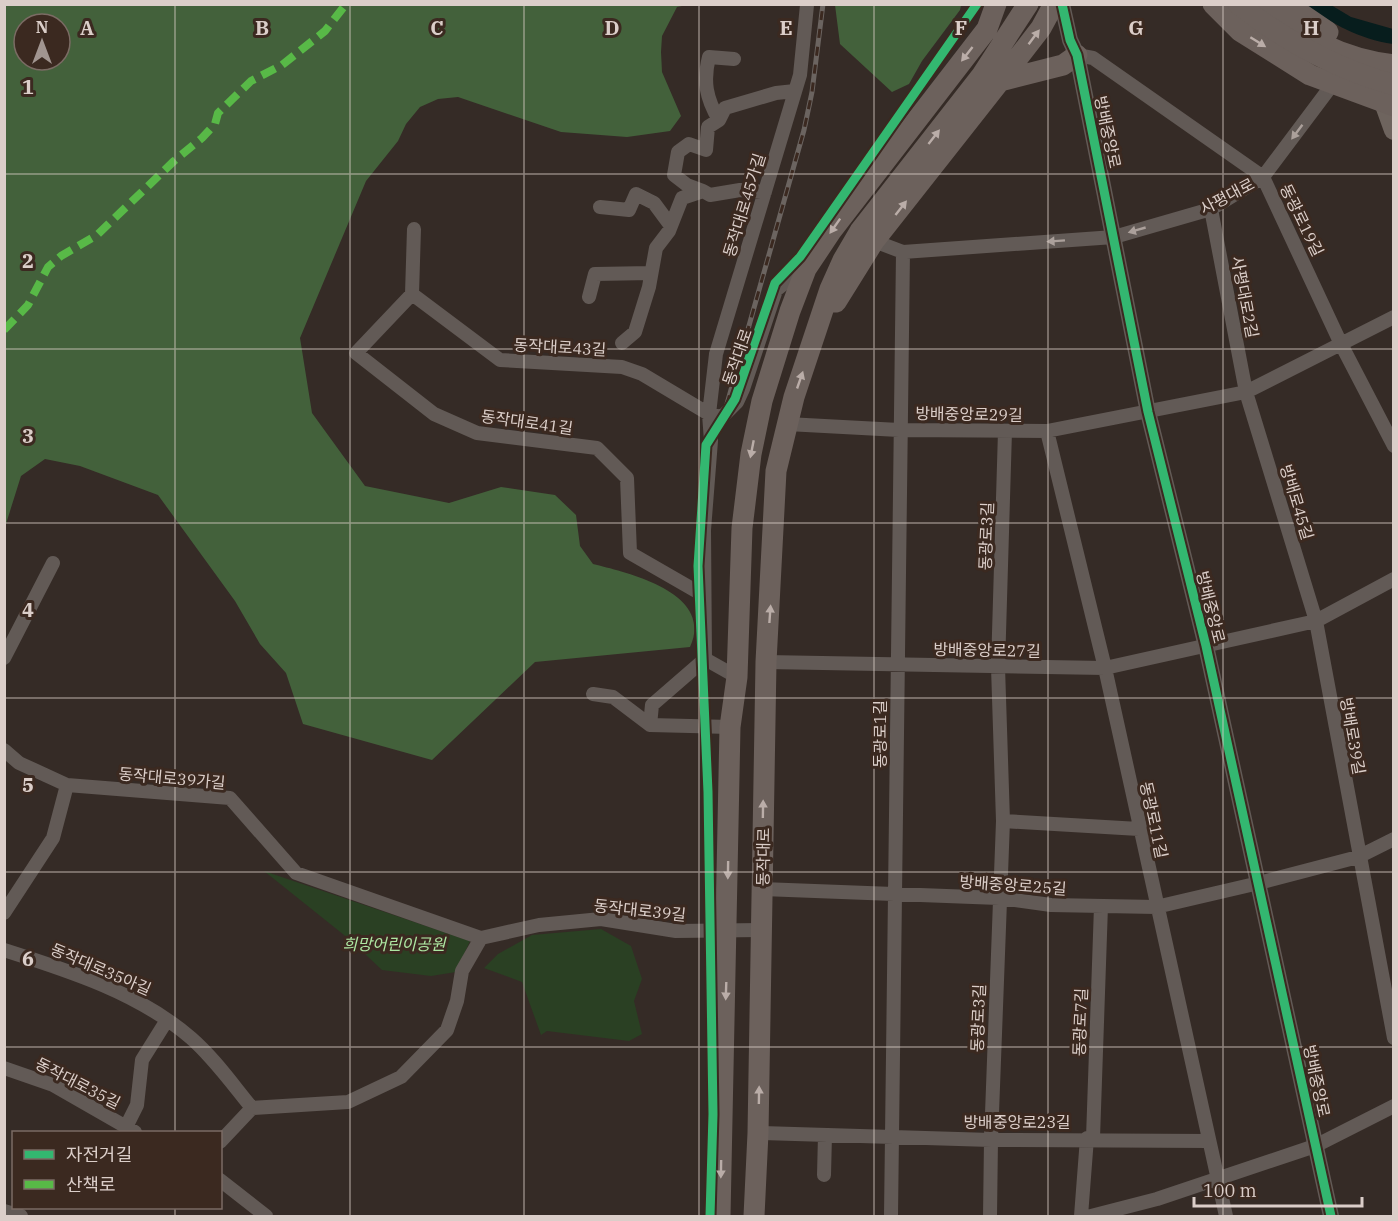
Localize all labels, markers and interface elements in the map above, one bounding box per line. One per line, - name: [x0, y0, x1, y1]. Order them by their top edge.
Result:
- north arrow: [12, 12, 72, 72]
- text: A: [80, 14, 94, 41]
- text: B: [255, 14, 269, 41]
- text: C: [430, 14, 444, 41]
- text: D: [604, 14, 620, 41]
- text: E: [779, 14, 793, 41]
- text: F: [955, 14, 967, 41]
- text: G: [1128, 14, 1144, 41]
- text: H: [1303, 14, 1319, 41]
- text: N: [36, 17, 48, 37]
- one-way arrow: [1027, 29, 1040, 45]
- one-way arrow: [1249, 36, 1265, 48]
- one-way arrow: [961, 47, 973, 62]
- text: 1: [22, 73, 34, 100]
- street label: 방배중앙로: [1091, 94, 1125, 170]
- one-way arrow: [1291, 123, 1303, 139]
- one-way arrow: [927, 129, 940, 145]
- street label: 동작대로45가길: [719, 151, 769, 259]
- street label: 사평대로: [1196, 173, 1258, 219]
- street label: 동광로19길: [1276, 181, 1328, 259]
- one-way arrow: [894, 200, 906, 215]
- one-way arrow: [829, 217, 841, 233]
- one-way arrow: [1127, 226, 1145, 235]
- one-way arrow: [1046, 236, 1065, 246]
- text: 2: [22, 247, 34, 274]
- street label: 사평대로2길: [1227, 254, 1263, 340]
- street label: 동작대로: [718, 326, 756, 388]
- street label: 동작대로43길: [513, 335, 607, 359]
- one-way arrow: [796, 371, 806, 389]
- street label: 방배중앙로29길: [915, 403, 1023, 425]
- street label: 동작대로41길: [480, 406, 574, 438]
- text: 3: [22, 422, 34, 449]
- one-way arrow: [747, 439, 756, 458]
- street label: 방배로45길: [1276, 462, 1318, 542]
- street label: 동광로3길: [975, 501, 997, 571]
- street label: 방배중앙로: [1192, 569, 1230, 645]
- text: 4: [22, 596, 34, 623]
- one-way arrow: [765, 605, 774, 624]
- street label: 방배중앙로27길: [933, 639, 1041, 661]
- street label: 방배로39길: [1336, 696, 1370, 776]
- street label: 동광로1길: [870, 700, 890, 768]
- street label: 동작대로39가길: [118, 763, 226, 793]
- text: 5: [22, 771, 34, 798]
- street label: 동광로11길: [1136, 780, 1172, 860]
- one-way arrow: [759, 799, 768, 818]
- street label: 동작대로: [752, 827, 774, 887]
- one-way arrow: [724, 860, 733, 879]
- street label: 방배중앙로25길: [959, 871, 1067, 899]
- street label: 동작대로39길: [593, 895, 687, 925]
- park label: 희망어린이공원: [342, 934, 447, 954]
- street label: 동작대로35아길: [48, 939, 154, 999]
- text: 6: [22, 945, 34, 972]
- one-way arrow: [721, 981, 731, 1000]
- street label: 동광로3길: [967, 983, 989, 1053]
- street label: 동광로7길: [1069, 987, 1091, 1057]
- street label: 방배중앙로: [1300, 1043, 1334, 1119]
- street label: 동작대로35길: [32, 1053, 124, 1113]
- one-way arrow: [754, 1086, 764, 1105]
- street label: 방배중앙로23길: [963, 1112, 1071, 1132]
- legend: [12, 1131, 222, 1209]
- text: 자전거길: [66, 1143, 132, 1166]
- one-way arrow: [716, 1159, 726, 1178]
- scale bar: [1194, 1170, 1362, 1208]
- text: 산책로: [66, 1173, 116, 1196]
- text: 100 m: [1203, 1179, 1257, 1202]

